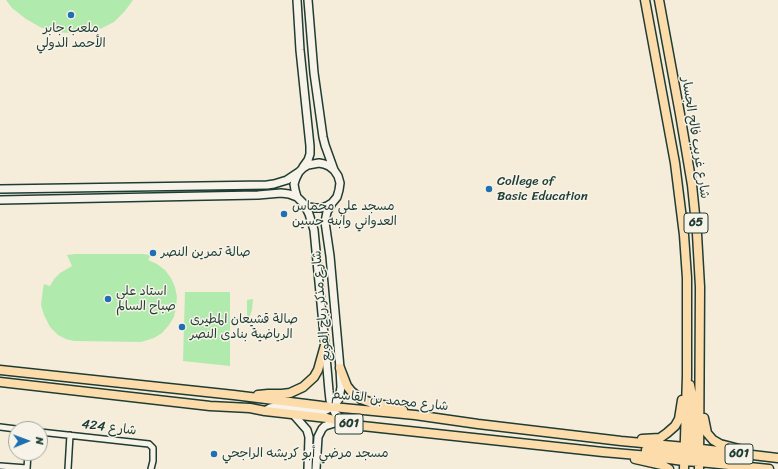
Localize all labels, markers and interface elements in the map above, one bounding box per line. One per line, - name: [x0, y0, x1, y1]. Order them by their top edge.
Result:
- marker: ملعب جابر الأحمد الدولي: [66, 10, 76, 20]
- place label: ملعب جابر الأحمد الدولي: [36, 21, 106, 52]
- street label: شارع غريب فالح الجسار: [678, 76, 712, 200]
- place label: College of Basic Education: [497, 174, 588, 205]
- marker: College of Basic Education: [484, 184, 494, 194]
- place label: مسجد علي محماس العدواني وابنه حسين: [292, 199, 397, 230]
- marker: مسجد علي محماس العدواني وابنه حسين: [279, 209, 289, 219]
- road number: 65: [684, 213, 708, 233]
- place label: صالة تمرين النصر: [161, 245, 251, 261]
- marker: صالة تمرين النصر: [148, 248, 158, 258]
- street label: شارع مذكر رباح القوبع: [309, 250, 335, 362]
- place label: استاد علي صباح السالم: [116, 284, 176, 315]
- marker: استاد علي صباح السالم: [103, 294, 113, 304]
- place label: صالة قشيعان المطيرى الرياضية بنادى النصر: [190, 312, 298, 343]
- marker: صالة قشيعان المطيرى الرياضية بنادى النصر: [177, 322, 187, 332]
- street label: شارع محمد بن القاسم: [331, 387, 449, 415]
- road number: 601: [335, 414, 363, 434]
- street label: شارع 424: [81, 417, 137, 439]
- north arrow: [8, 421, 48, 461]
- text: N: [30, 437, 49, 445]
- road number: 601: [725, 444, 753, 464]
- place label: مسجد مرضي أبو كريشه الراجحي: [222, 446, 389, 462]
- marker: مسجد مرضي أبو كريشه الراجحي: [209, 449, 219, 459]

